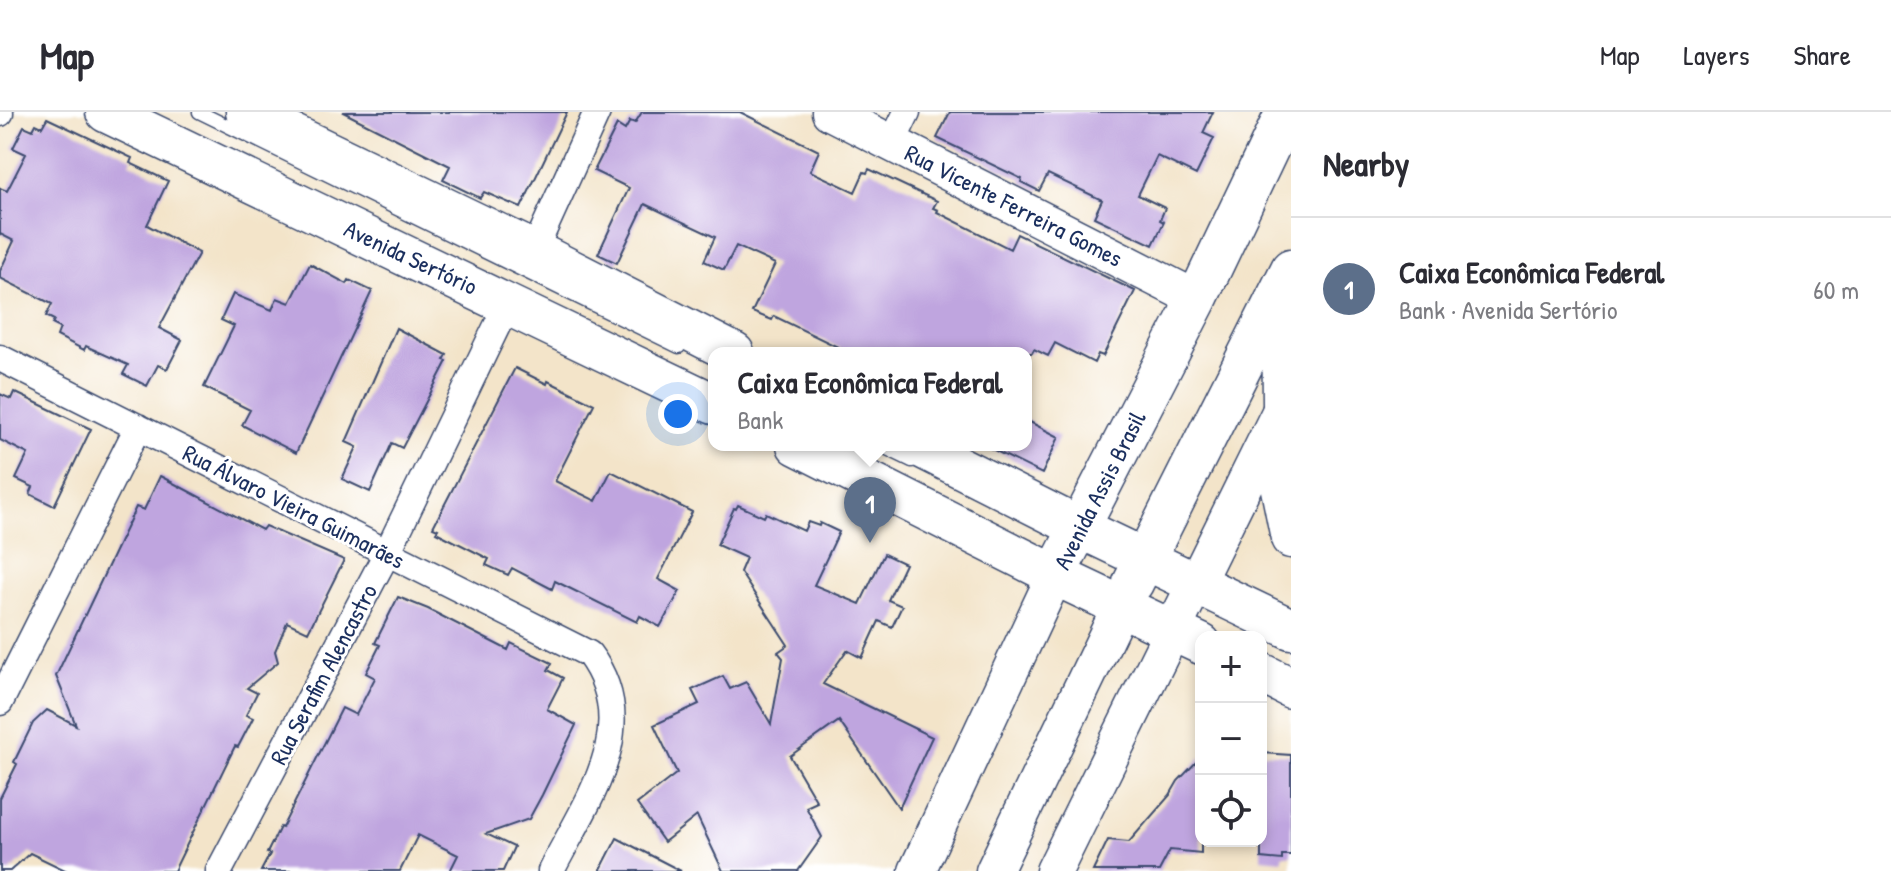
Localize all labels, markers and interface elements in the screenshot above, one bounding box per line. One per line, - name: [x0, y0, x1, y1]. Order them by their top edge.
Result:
- text: Map: [40, 29, 94, 81]
- text: Map: [1600, 36, 1640, 74]
- text: Layers: [1684, 36, 1749, 74]
- text: Share: [1793, 36, 1851, 74]
- street label: Rua Vicente Ferreira Gomes: [900, 136, 1128, 274]
- text: Nearby: [1323, 141, 1409, 187]
- street label: Avenida Sertório: [339, 212, 483, 302]
- text: Caixa Econômica Federal: [1399, 252, 1664, 292]
- text: 1: [1344, 272, 1354, 307]
- text: 60 m: [1813, 272, 1859, 307]
- text: Bank · Avenida Sertório: [1399, 292, 1617, 327]
- popup: [708, 347, 1032, 451]
- text: Caixa Econômica Federal: [737, 362, 1003, 402]
- your location: [658, 394, 698, 434]
- text: Bank: [737, 402, 783, 437]
- street label: Avenida Assis Brasil: [1045, 405, 1153, 575]
- street label: Rua Álvaro Vieira Guimarães: [178, 436, 410, 576]
- pin: 1: [844, 477, 896, 543]
- street label: Rua Serafim Alencastro: [262, 578, 384, 770]
- map controls: [1195, 631, 1267, 847]
- button: +: [1195, 631, 1267, 703]
- button: −: [1195, 703, 1267, 775]
- button: locate: [1195, 775, 1267, 847]

